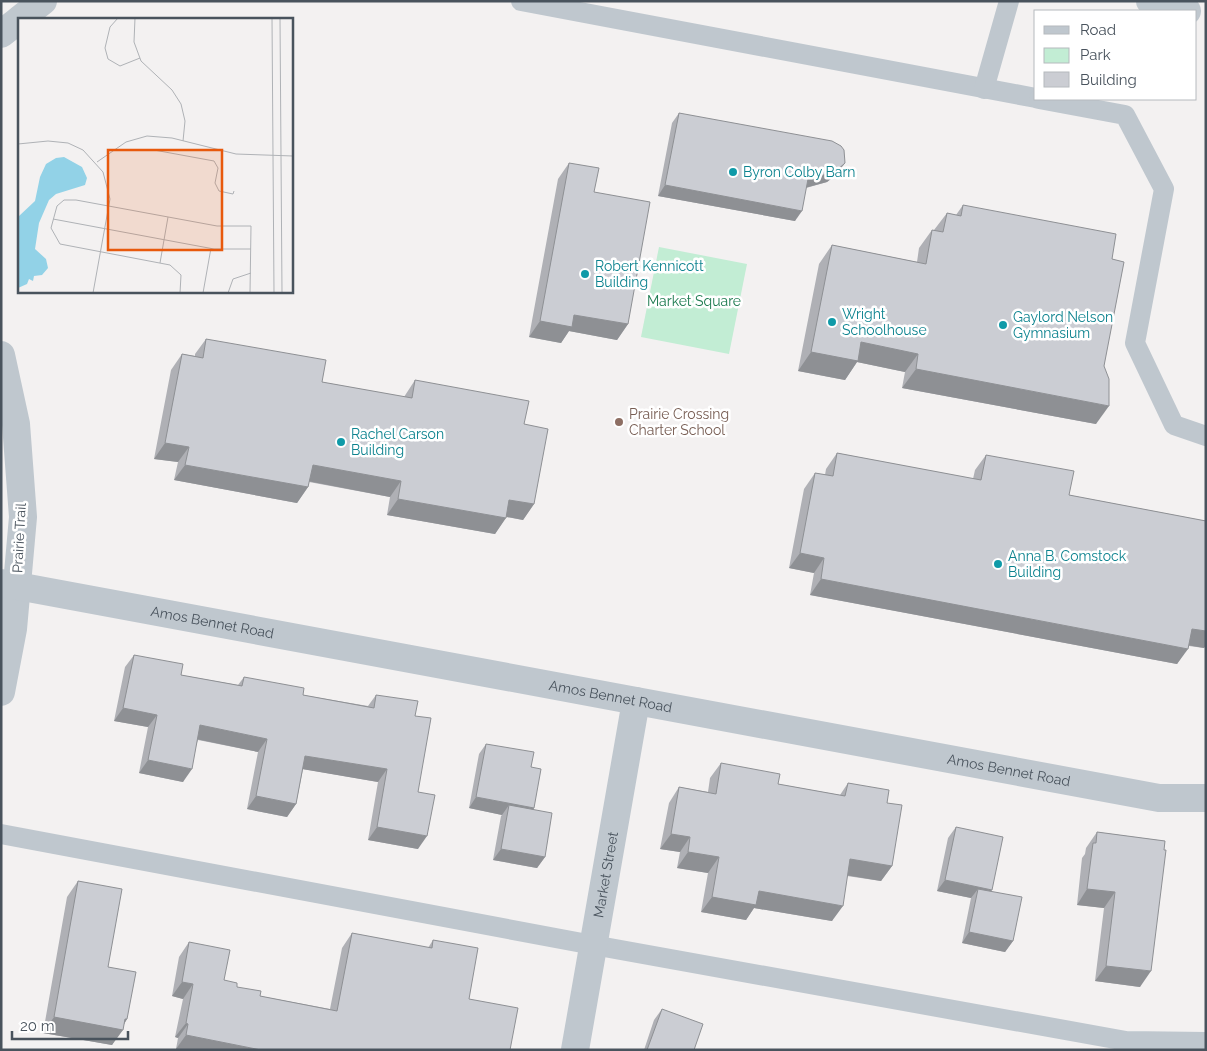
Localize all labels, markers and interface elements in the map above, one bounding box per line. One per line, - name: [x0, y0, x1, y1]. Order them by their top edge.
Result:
- legend: [1034, 10, 1197, 100]
- inset map: [18, 18, 292, 292]
- text: Road: [1080, 21, 1116, 39]
- text: Park: [1080, 46, 1111, 64]
- text: Building: [1080, 71, 1137, 89]
- place label: Byron Colby Barn: [743, 164, 856, 180]
- marker: Byron Colby Barn: [727, 166, 739, 178]
- place label: Robert Kennicott Building: [595, 258, 704, 290]
- marker: Robert Kennicott Building: [579, 268, 591, 280]
- park label: Market Square: [647, 293, 741, 309]
- place label: Wright Schoolhouse: [842, 306, 927, 338]
- place label: Gaylord Nelson Gymnasium: [1013, 309, 1113, 341]
- marker: Wright Schoolhouse: [826, 316, 838, 328]
- marker: Gaylord Nelson Gymnasium: [997, 319, 1009, 331]
- place label: Prairie Crossing Charter School: [629, 406, 729, 438]
- marker: Prairie Crossing Charter School: [613, 416, 625, 428]
- place label: Rachel Carson Building: [351, 426, 444, 458]
- marker: Rachel Carson Building: [335, 436, 347, 448]
- street label: Prairie Trail: [9, 502, 29, 574]
- place label: Anna B. Comstock Building: [1008, 548, 1127, 580]
- marker: Anna B. Comstock Building: [992, 558, 1004, 570]
- street label: Amos Bennet Road: [149, 603, 275, 642]
- street label: Amos Bennet Road: [548, 677, 673, 715]
- street label: Amos Bennet Road: [946, 751, 1072, 789]
- street label: Market Street: [590, 830, 621, 919]
- scale bar: [12, 1008, 129, 1040]
- text: 20 m: [20, 1017, 55, 1035]

